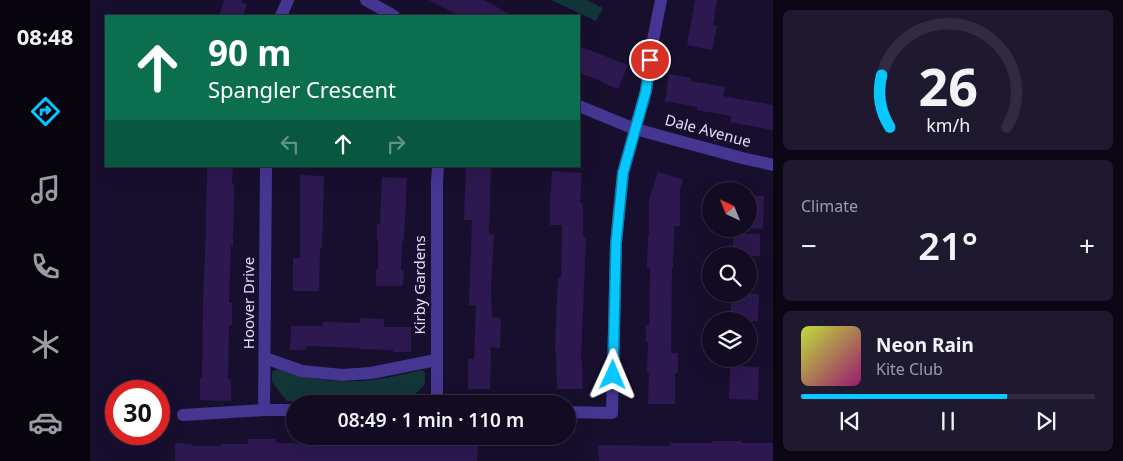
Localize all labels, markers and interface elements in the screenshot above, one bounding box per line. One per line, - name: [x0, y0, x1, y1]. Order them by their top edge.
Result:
- text: 08:48: [17, 21, 73, 51]
- text: 90 m: [208, 29, 291, 76]
- icon: ahead: [125, 35, 190, 100]
- pin: [629, 39, 671, 81]
- icon: arrive: [636, 46, 664, 74]
- text: 26: [918, 50, 978, 121]
- text: Spangler Crescent: [208, 74, 396, 104]
- icon: directions: [28, 94, 63, 129]
- street label: Dale Avenue: [663, 109, 753, 151]
- text: km/h: [926, 113, 970, 137]
- icon: left: [276, 130, 304, 158]
- icon: ahead: [329, 130, 357, 158]
- icon: right: [382, 130, 410, 158]
- icon: music: [28, 172, 63, 207]
- north arrow: [702, 182, 758, 238]
- map controls: [702, 182, 757, 367]
- text: Climate: [801, 195, 858, 217]
- text: 21°: [918, 219, 978, 271]
- text: −: [801, 226, 817, 264]
- text: +: [1079, 226, 1095, 264]
- street label: Kirby Gardens: [409, 235, 429, 335]
- button: search: [702, 247, 757, 302]
- icon: phone: [28, 249, 63, 284]
- street label: Hoover Drive: [238, 257, 258, 349]
- button: layers: [702, 312, 757, 367]
- icon: climate: [28, 327, 63, 362]
- text: Neon Rain: [876, 332, 974, 358]
- position arrow: [586, 348, 638, 400]
- text: Kite Club: [876, 358, 943, 380]
- speed limit sign: 30: [105, 380, 170, 445]
- icon: car: [28, 405, 63, 440]
- text: 08:49 · 1 min · 110 m: [338, 407, 524, 433]
- icon: previous: [836, 407, 864, 435]
- icon: pause: [934, 407, 962, 435]
- icon: next: [1032, 407, 1060, 435]

